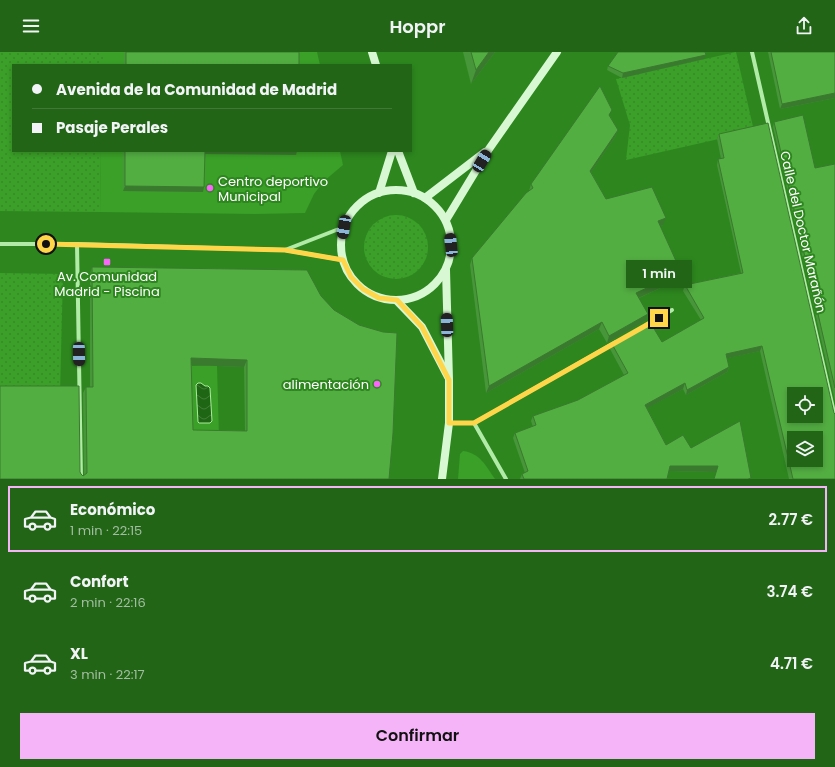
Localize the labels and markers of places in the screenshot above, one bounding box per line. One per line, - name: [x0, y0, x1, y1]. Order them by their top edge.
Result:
- place label: Centro deportivo Municipal: [218, 172, 328, 206]
- marker: Centro deportivo Municipal: [205, 183, 215, 193]
- marker: Av. Comunidad Madrid - Piscina: [102, 257, 112, 267]
- place label: Av. Comunidad Madrid - Piscina: [54, 267, 160, 301]
- place label: alimentación: [283, 375, 369, 394]
- marker: alimentación: [372, 379, 382, 389]

